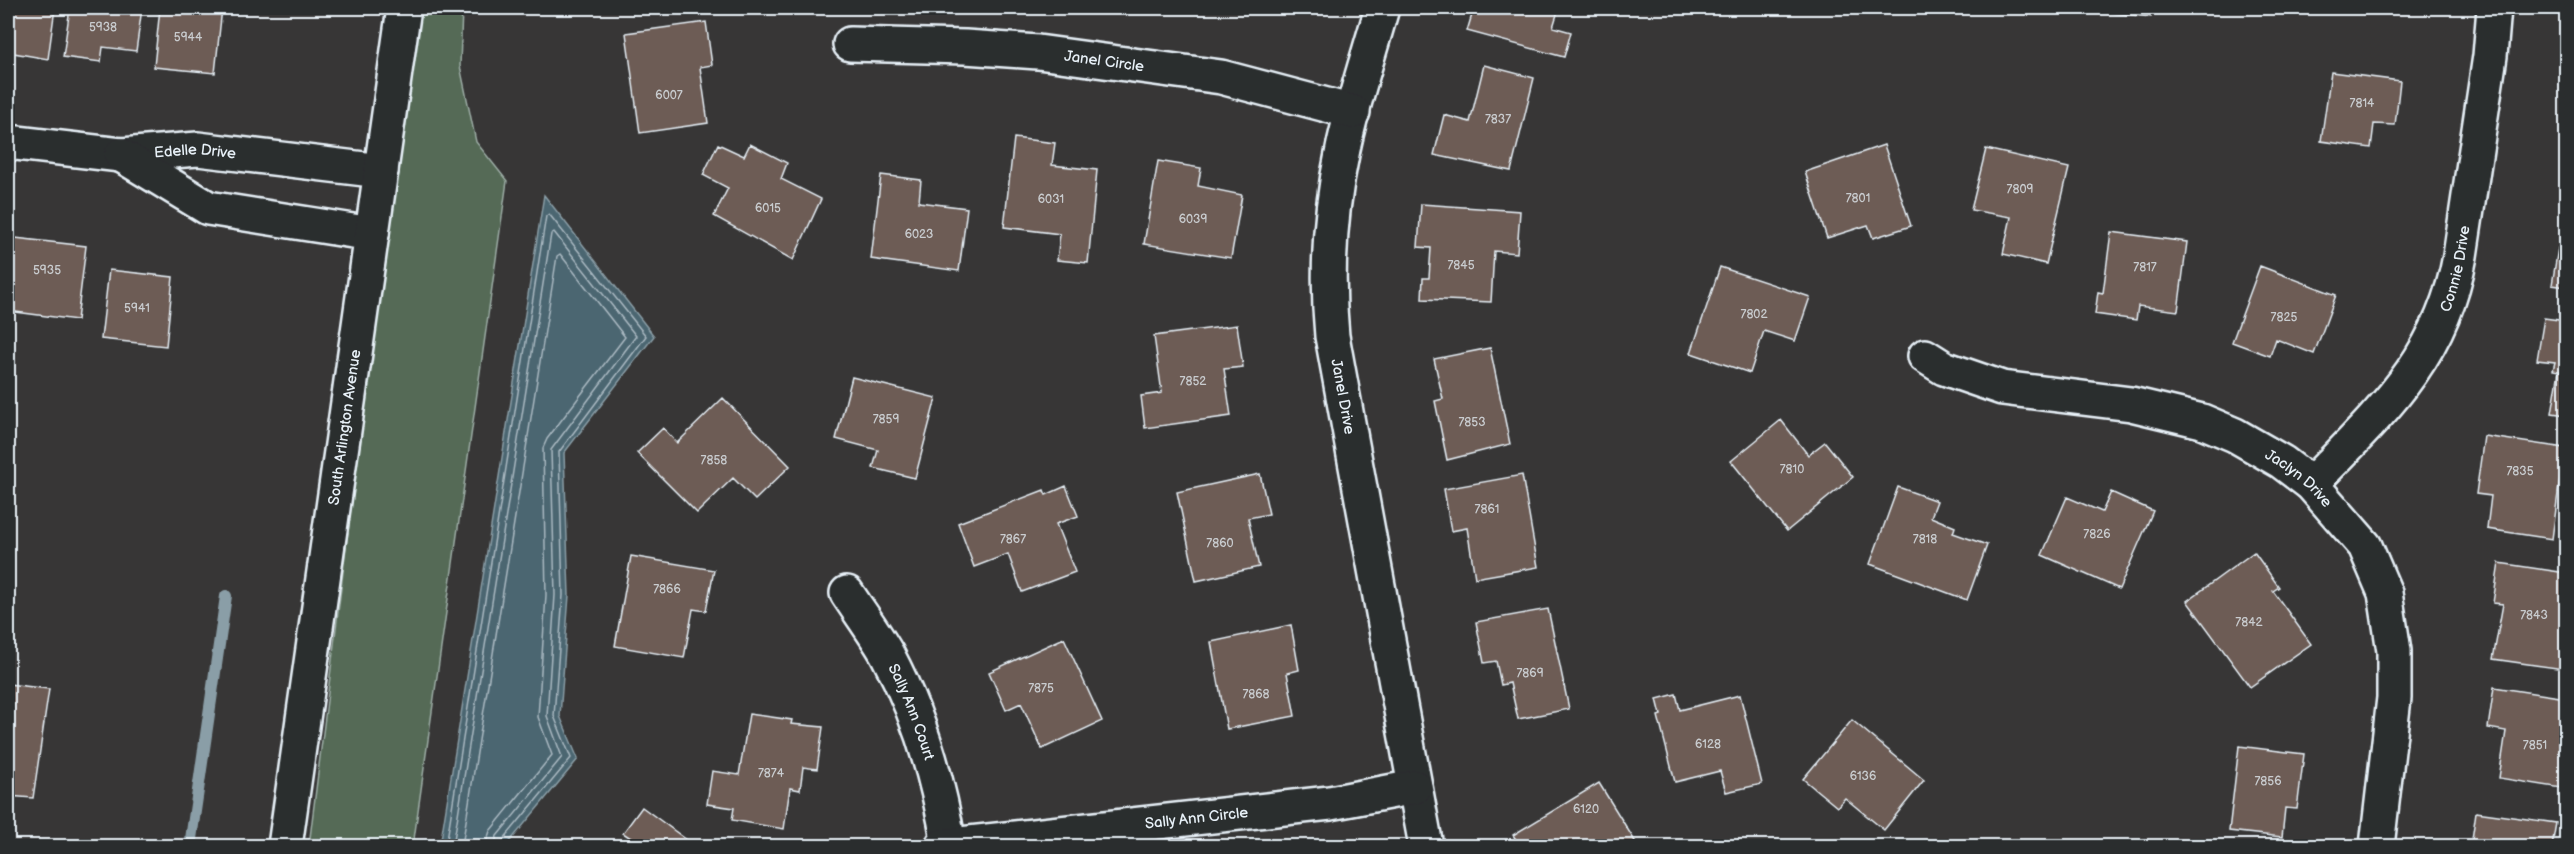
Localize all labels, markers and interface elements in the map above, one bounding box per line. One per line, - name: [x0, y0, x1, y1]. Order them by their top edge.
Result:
- house number: 5938: [89, 20, 117, 35]
- house number: 5944: [174, 30, 203, 45]
- street label: Janel Circle: [1063, 47, 1145, 76]
- house number: 6007: [655, 88, 683, 103]
- house number: 7814: [2350, 96, 2375, 111]
- house number: 7837: [1485, 112, 1511, 127]
- street label: Edelle Drive: [153, 140, 237, 163]
- house number: 7809: [2007, 182, 2033, 197]
- house number: 7801: [1846, 191, 1870, 206]
- house number: 6031: [1038, 192, 1064, 207]
- house number: 6015: [755, 201, 781, 216]
- house number: 6039: [1179, 212, 1207, 227]
- street label: Connie Drive: [2436, 224, 2474, 315]
- house number: 6023: [905, 227, 933, 242]
- house number: 7845: [1447, 258, 1475, 273]
- house number: 7817: [2133, 260, 2157, 275]
- house number: 5935: [33, 263, 61, 278]
- house number: 5941: [124, 301, 150, 316]
- house number: 7802: [1740, 307, 1768, 322]
- house number: 7825: [2271, 310, 2298, 325]
- street label: South Arlington Avenue: [325, 348, 365, 506]
- street label: Janel Drive: [1326, 358, 1359, 436]
- house number: 7852: [1180, 374, 1206, 389]
- house number: 7859: [873, 412, 899, 427]
- house number: 7853: [1458, 415, 1486, 430]
- street label: Jaclyn Drive: [2262, 445, 2336, 512]
- house number: 7858: [701, 453, 727, 468]
- house number: 7810: [1780, 462, 1804, 477]
- house number: 7835: [2506, 464, 2534, 479]
- house number: 7861: [1475, 502, 1499, 517]
- house number: 7826: [2083, 527, 2111, 542]
- house number: 7867: [1000, 532, 1026, 547]
- house number: 7818: [1913, 532, 1937, 547]
- house number: 7860: [1206, 536, 1234, 551]
- house number: 7866: [653, 582, 681, 597]
- house number: 7843: [2520, 608, 2548, 623]
- house number: 7842: [2235, 615, 2263, 630]
- street label: Sally Ann Court: [884, 661, 938, 763]
- house number: 7869: [1516, 666, 1544, 681]
- house number: 7875: [1028, 681, 1054, 696]
- house number: 7868: [1242, 687, 1270, 702]
- house number: 6128: [1695, 737, 1721, 752]
- house number: 7851: [2523, 738, 2547, 753]
- house number: 7874: [758, 766, 785, 781]
- house number: 6136: [1850, 769, 1876, 784]
- house number: 7856: [2254, 774, 2282, 789]
- house number: 6120: [1573, 802, 1599, 817]
- street label: Sally Ann Circle: [1144, 803, 1249, 833]

